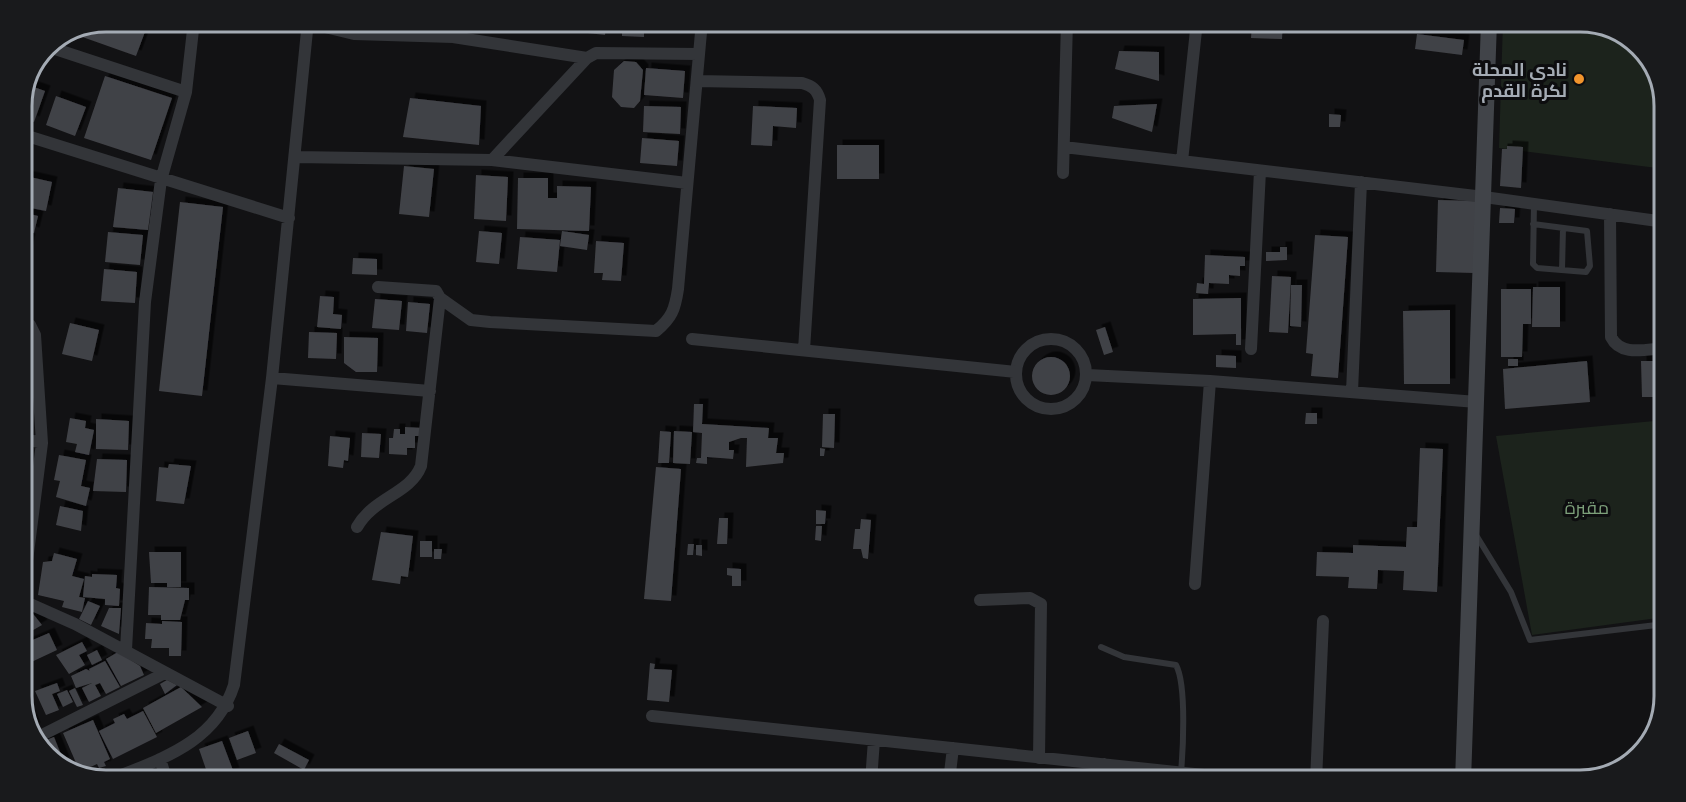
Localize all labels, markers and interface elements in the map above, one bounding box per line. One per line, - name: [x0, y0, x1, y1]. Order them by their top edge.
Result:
- place label: نادي المحلة لكرة القدم: [1472, 58, 1567, 103]
- marker: نادي المحلة لكرة القدم: [1572, 72, 1586, 86]
- park label: مقبرة: [1565, 496, 1609, 519]

